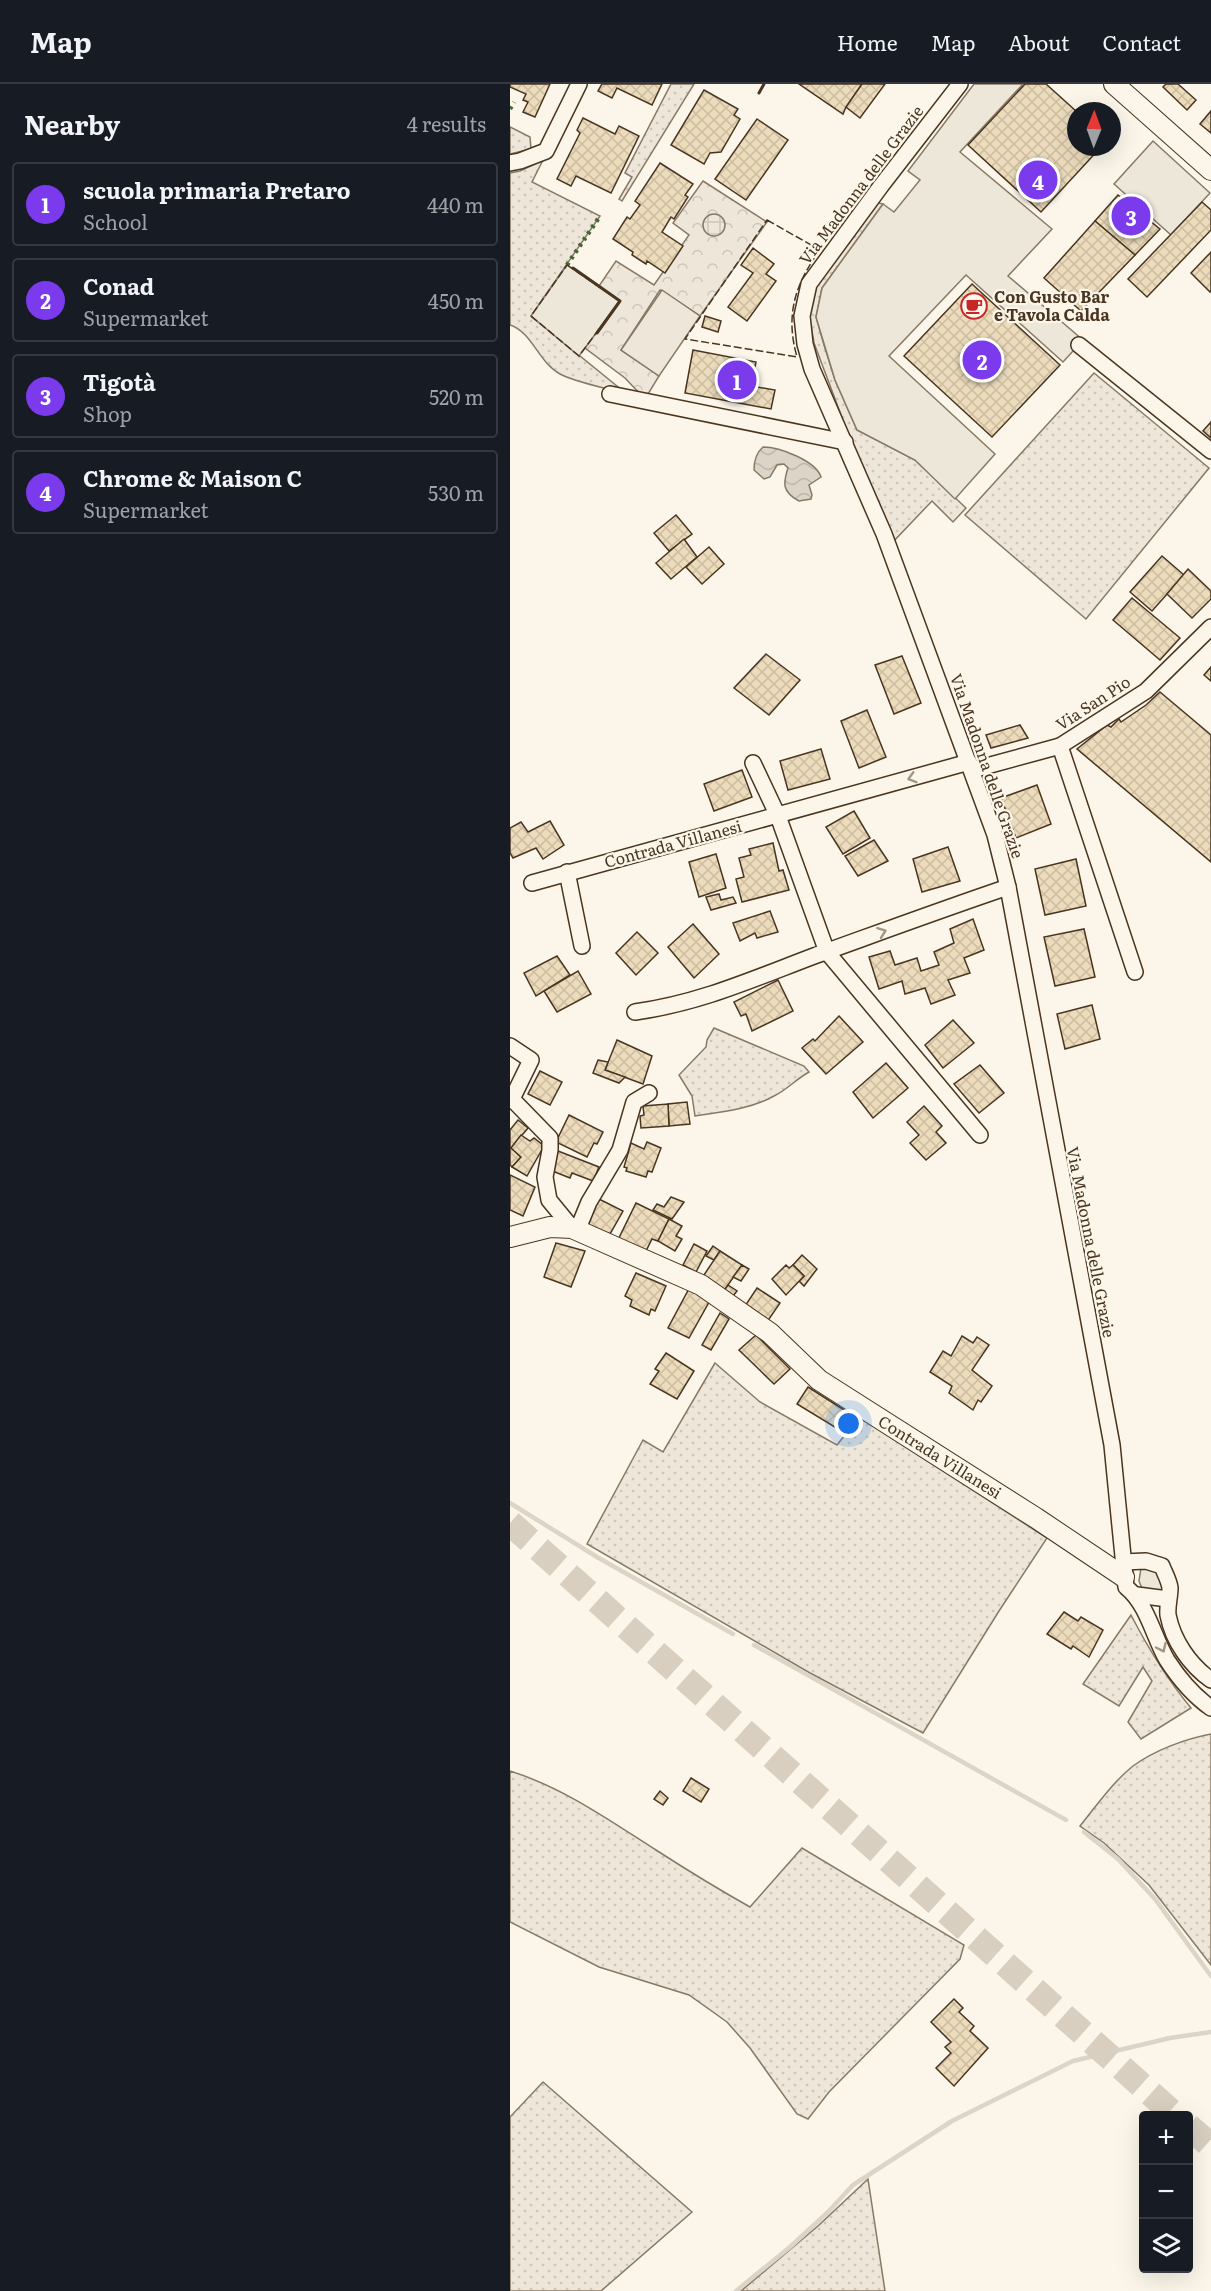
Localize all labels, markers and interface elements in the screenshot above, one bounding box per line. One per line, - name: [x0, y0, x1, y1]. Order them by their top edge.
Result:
- text: Map: [30, 20, 92, 62]
- text: Home: [837, 26, 898, 57]
- text: Map: [931, 26, 975, 57]
- text: About: [1008, 26, 1070, 57]
- text: Contact: [1103, 26, 1181, 57]
- street label: Via Madonna delle Grazie: [792, 100, 928, 269]
- north arrow: [1067, 102, 1121, 156]
- text: Nearby: [24, 104, 120, 143]
- text: 4 results: [407, 108, 486, 138]
- pin: 4: [1018, 158, 1058, 202]
- text: scuola primaria Pretaro: [83, 173, 351, 206]
- text: 1: [41, 189, 50, 219]
- text: 440 m: [427, 189, 484, 219]
- pin: 3: [1112, 194, 1150, 238]
- text: School: [83, 206, 148, 236]
- text: Conad: [83, 269, 154, 302]
- place label: Con Gusto Bar e Tavola Calda: [994, 284, 1110, 326]
- text: 2: [40, 285, 51, 315]
- text: 450 m: [428, 285, 484, 315]
- cafe icon: Con Gusto Bar e Tavola Calda: [959, 291, 989, 321]
- text: Supermarket: [83, 302, 209, 332]
- pin: 2: [962, 338, 1002, 382]
- pin: 1: [718, 358, 756, 402]
- text: Tigotà: [83, 365, 156, 398]
- text: 3: [40, 381, 51, 411]
- text: 520 m: [429, 381, 484, 411]
- text: Shop: [83, 398, 132, 428]
- text: Chrome & Maison C: [83, 461, 302, 494]
- text: 4: [39, 477, 52, 507]
- text: 530 m: [428, 477, 484, 507]
- text: Supermarket: [83, 494, 209, 524]
- street label: Via San Pio: [1050, 669, 1135, 735]
- street label: Via Madonna delle Grazie: [945, 670, 1031, 861]
- one-way arrow: [908, 771, 918, 783]
- street label: Contrada Villanesi: [601, 813, 744, 873]
- one-way arrow: [876, 927, 887, 940]
- street label: Via Madonna delle Grazie: [1062, 1144, 1122, 1339]
- street label: Contrada Villanesi: [874, 1408, 1007, 1504]
- your location: [834, 1409, 863, 1438]
- one-way arrow: [1154, 1642, 1166, 1653]
- map controls: [1139, 2111, 1193, 2273]
- button: +: [1139, 2111, 1193, 2165]
- button: −: [1139, 2165, 1193, 2219]
- button: layers: [1139, 2219, 1193, 2273]

